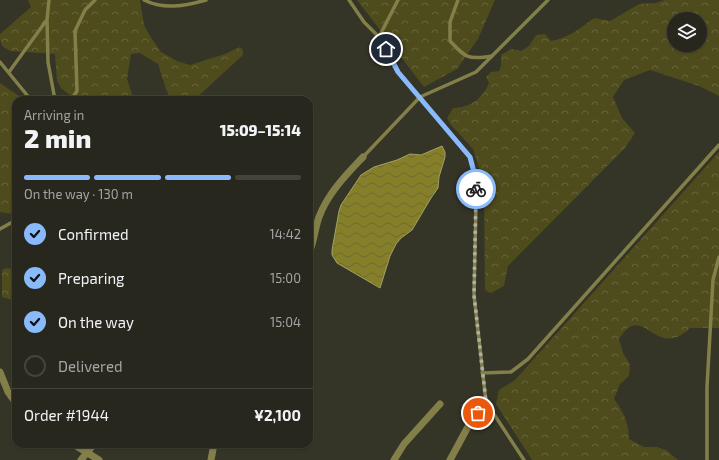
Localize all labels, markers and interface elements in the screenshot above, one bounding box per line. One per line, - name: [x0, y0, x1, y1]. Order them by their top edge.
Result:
- map controls: [667, 12, 707, 52]
- button: layers: [667, 12, 707, 52]
- pin: [369, 32, 403, 66]
- icon: home: [375, 38, 397, 60]
- text: Arriving in: [24, 107, 84, 123]
- text: 15:09–15:14: [220, 121, 301, 139]
- text: 2 min: [24, 122, 91, 153]
- courier: [456, 169, 496, 209]
- icon: bike: [465, 178, 487, 200]
- text: On the way · 130 m: [24, 186, 133, 202]
- icon: check: [24, 223, 46, 245]
- text: Confirmed: [58, 225, 129, 243]
- text: 14:42: [269, 226, 301, 242]
- icon: check: [24, 267, 46, 289]
- text: Preparing: [58, 269, 124, 287]
- text: 15:00: [270, 270, 301, 286]
- icon: check: [24, 311, 46, 333]
- text: On the way: [58, 313, 134, 331]
- text: 15:04: [270, 314, 301, 330]
- text: Delivered: [58, 357, 123, 375]
- pin: [461, 396, 495, 430]
- icon: bag: [467, 402, 489, 424]
- text: Order #1944: [24, 406, 109, 424]
- text: ¥2,100: [254, 406, 301, 424]

